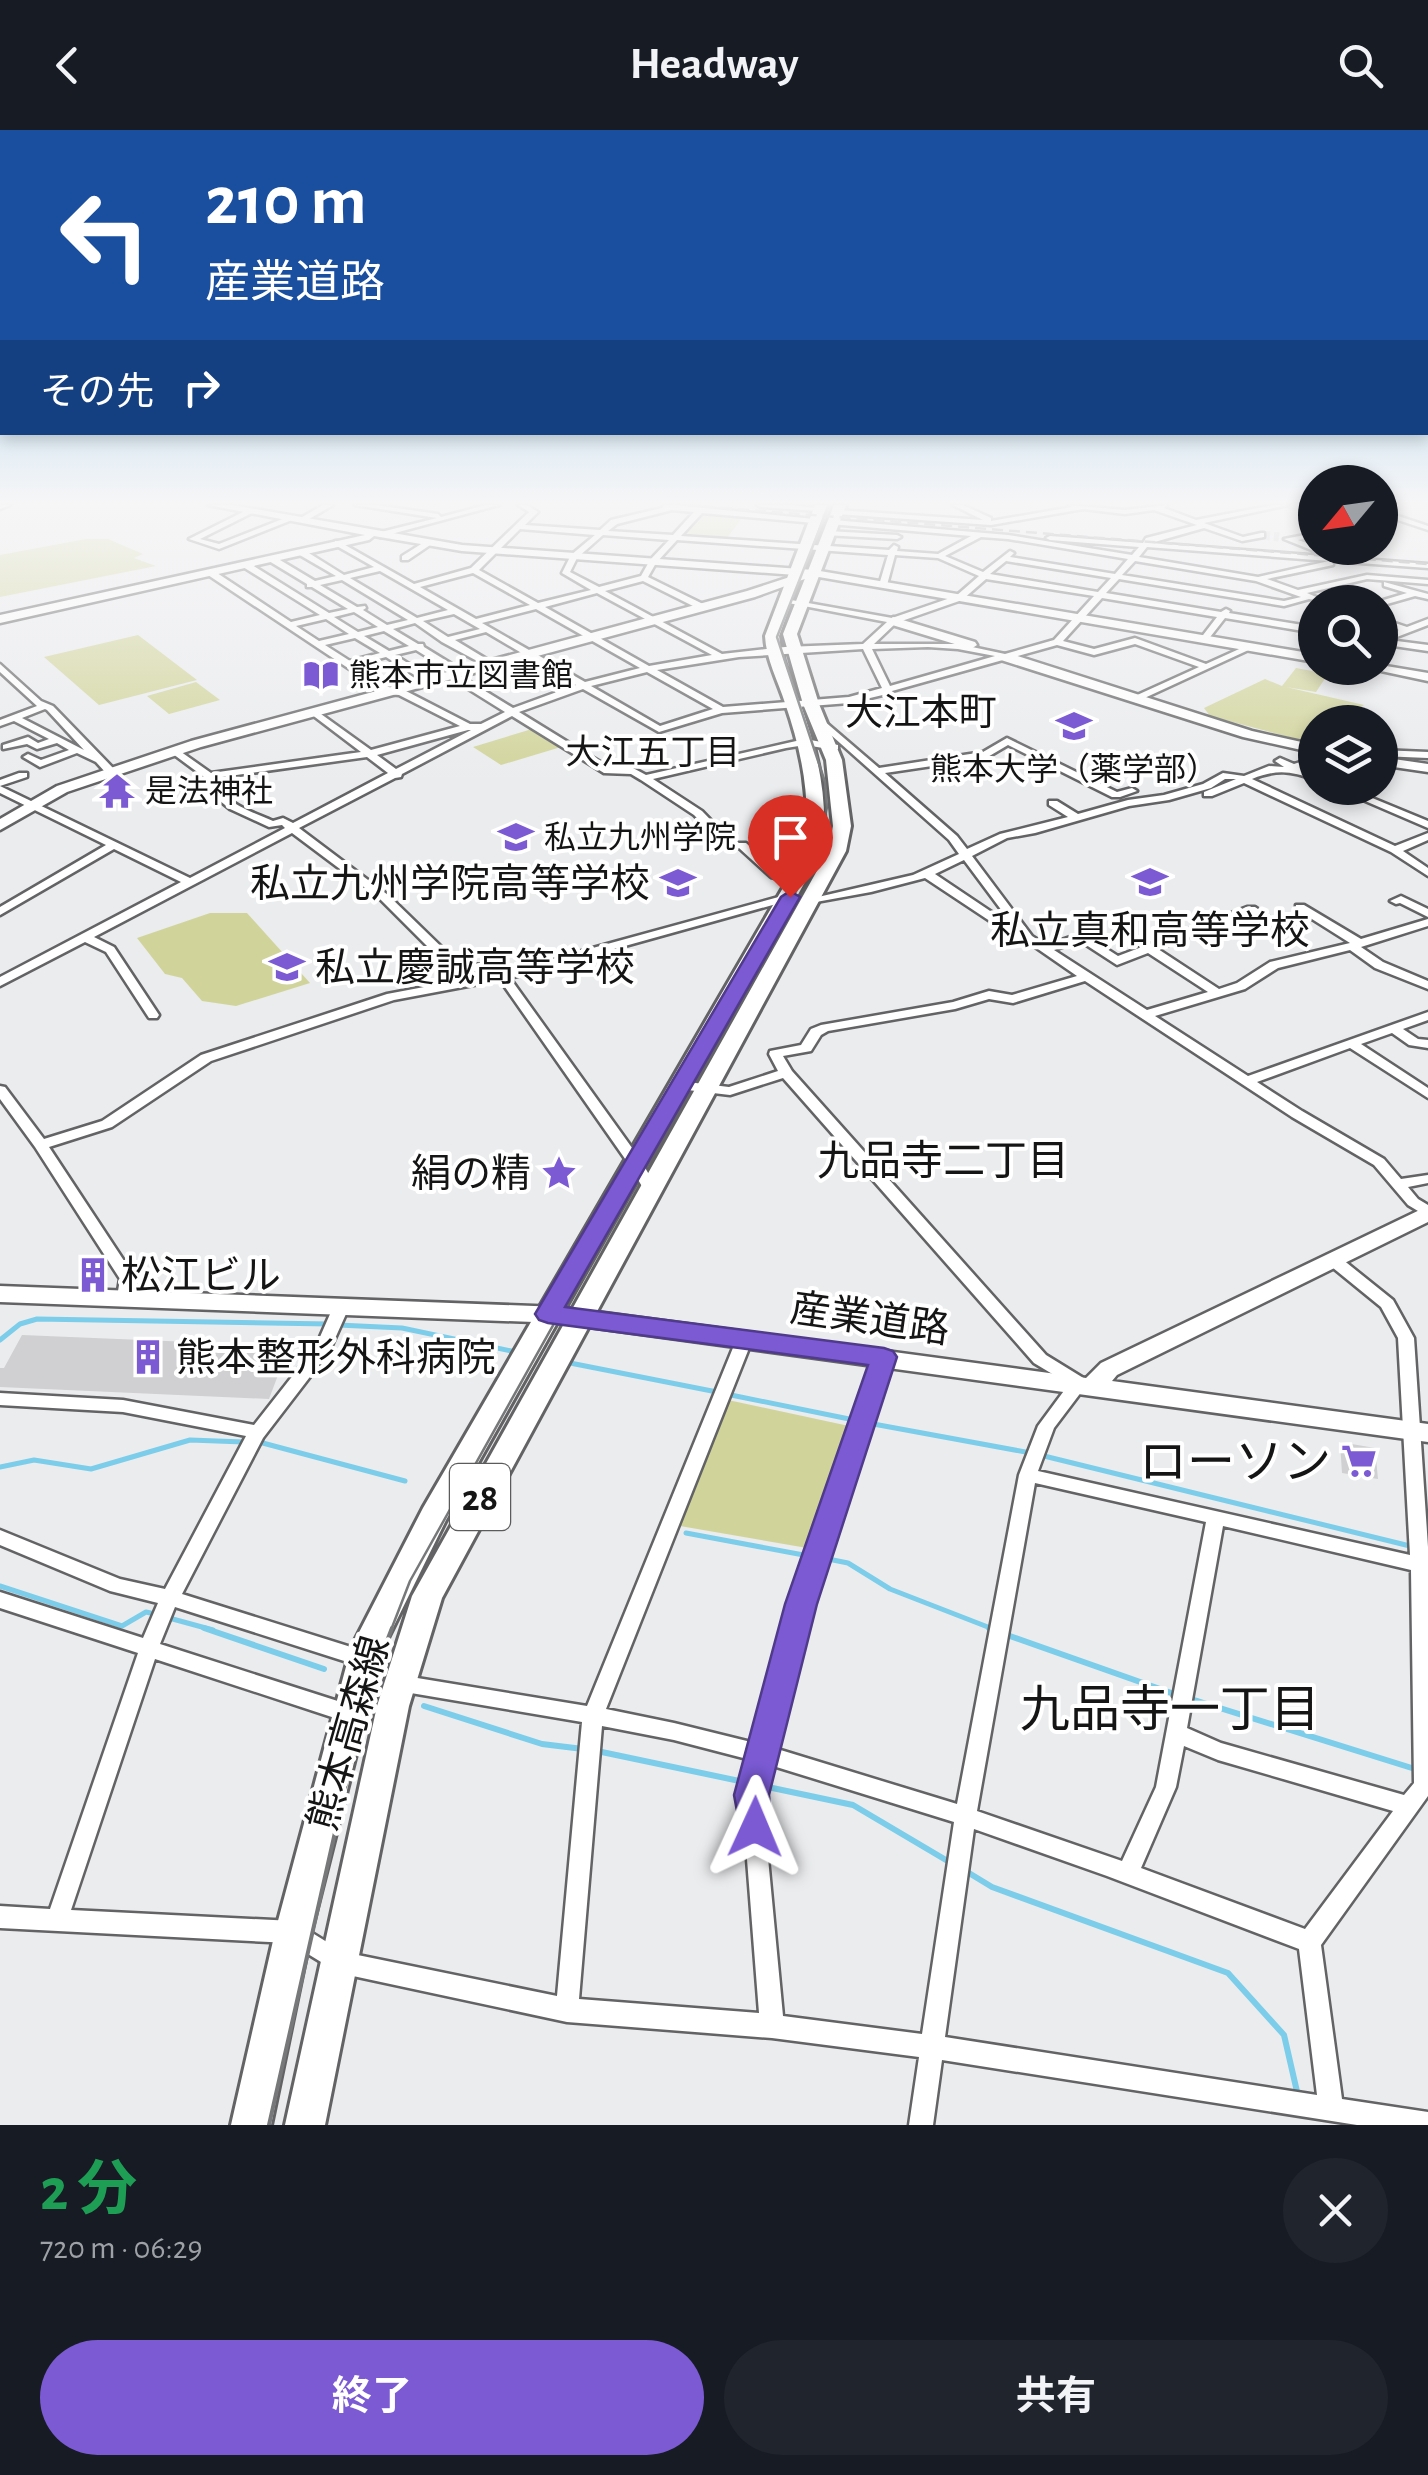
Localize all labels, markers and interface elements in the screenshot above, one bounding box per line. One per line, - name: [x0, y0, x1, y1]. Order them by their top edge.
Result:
- icon: back: [40, 38, 95, 93]
- icon: search: [1333, 38, 1388, 93]
- text: Headway: [629, 42, 799, 87]
- text: 210 m: [205, 167, 367, 237]
- icon: left: [40, 170, 170, 300]
- text: 産業道路: [205, 261, 385, 306]
- icon: right: [174, 360, 229, 415]
- text: その先: [40, 374, 154, 412]
- north arrow: [1298, 465, 1398, 565]
- map controls: [1298, 465, 1398, 805]
- button: search: [1298, 585, 1398, 685]
- library icon: 熊本市立図書館: [302, 656, 340, 694]
- place label: 熊本市立図書館: [349, 658, 573, 692]
- district label: 大江本町: [845, 693, 997, 733]
- button: layers: [1298, 705, 1398, 805]
- school or university icon: 熊本大学（薬学部）: [1055, 707, 1093, 745]
- district label: 大江五丁目: [565, 734, 741, 771]
- place label: 熊本大学（薬学部）: [930, 752, 1218, 786]
- temple icon: 是法神社: [98, 772, 136, 810]
- place label: 是法神社: [145, 775, 273, 808]
- pin: [748, 795, 833, 898]
- icon: arrive: [763, 810, 818, 865]
- school or university icon: 私立九州学院: [497, 818, 535, 856]
- place label: 私立九州学院: [544, 821, 736, 854]
- place label: 私立九州学院高等学校: [250, 863, 650, 905]
- school or university icon: 私立真和高等学校: [1131, 863, 1169, 901]
- school or university icon: 私立九州学院高等学校: [659, 864, 697, 902]
- place label: 私立真和高等学校: [990, 910, 1310, 952]
- place label: 私立慶誠高等学校: [315, 947, 635, 989]
- school or university icon: 私立慶誠高等学校: [268, 948, 306, 986]
- district label: 九品寺二丁目: [817, 1139, 1069, 1183]
- place label: 絹の精: [411, 1153, 531, 1195]
- place icon: 絹の精: [540, 1154, 578, 1192]
- place label: 松江ビル: [121, 1255, 281, 1297]
- building icon: 松江ビル: [74, 1256, 112, 1294]
- street label: 産業道路: [788, 1287, 952, 1351]
- place label: 熊本整形外科病院: [176, 1337, 496, 1379]
- building icon: 熊本整形外科病院: [129, 1338, 167, 1376]
- place label: ローソン: [1139, 1440, 1331, 1488]
- supermarket icon: ローソン: [1340, 1442, 1378, 1480]
- road number: 28: [450, 1464, 510, 1530]
- street label: 熊本高森線: [301, 1631, 397, 1835]
- district label: 九品寺一丁目: [1020, 1683, 1320, 1736]
- position arrow: [703, 1775, 807, 1879]
- button: close: [1283, 2158, 1388, 2263]
- text: 2 分: [40, 2161, 137, 2221]
- text: 720 m · 06:29: [40, 2232, 202, 2264]
- button: 終了: [40, 2340, 704, 2455]
- button: 共有: [724, 2340, 1388, 2455]

